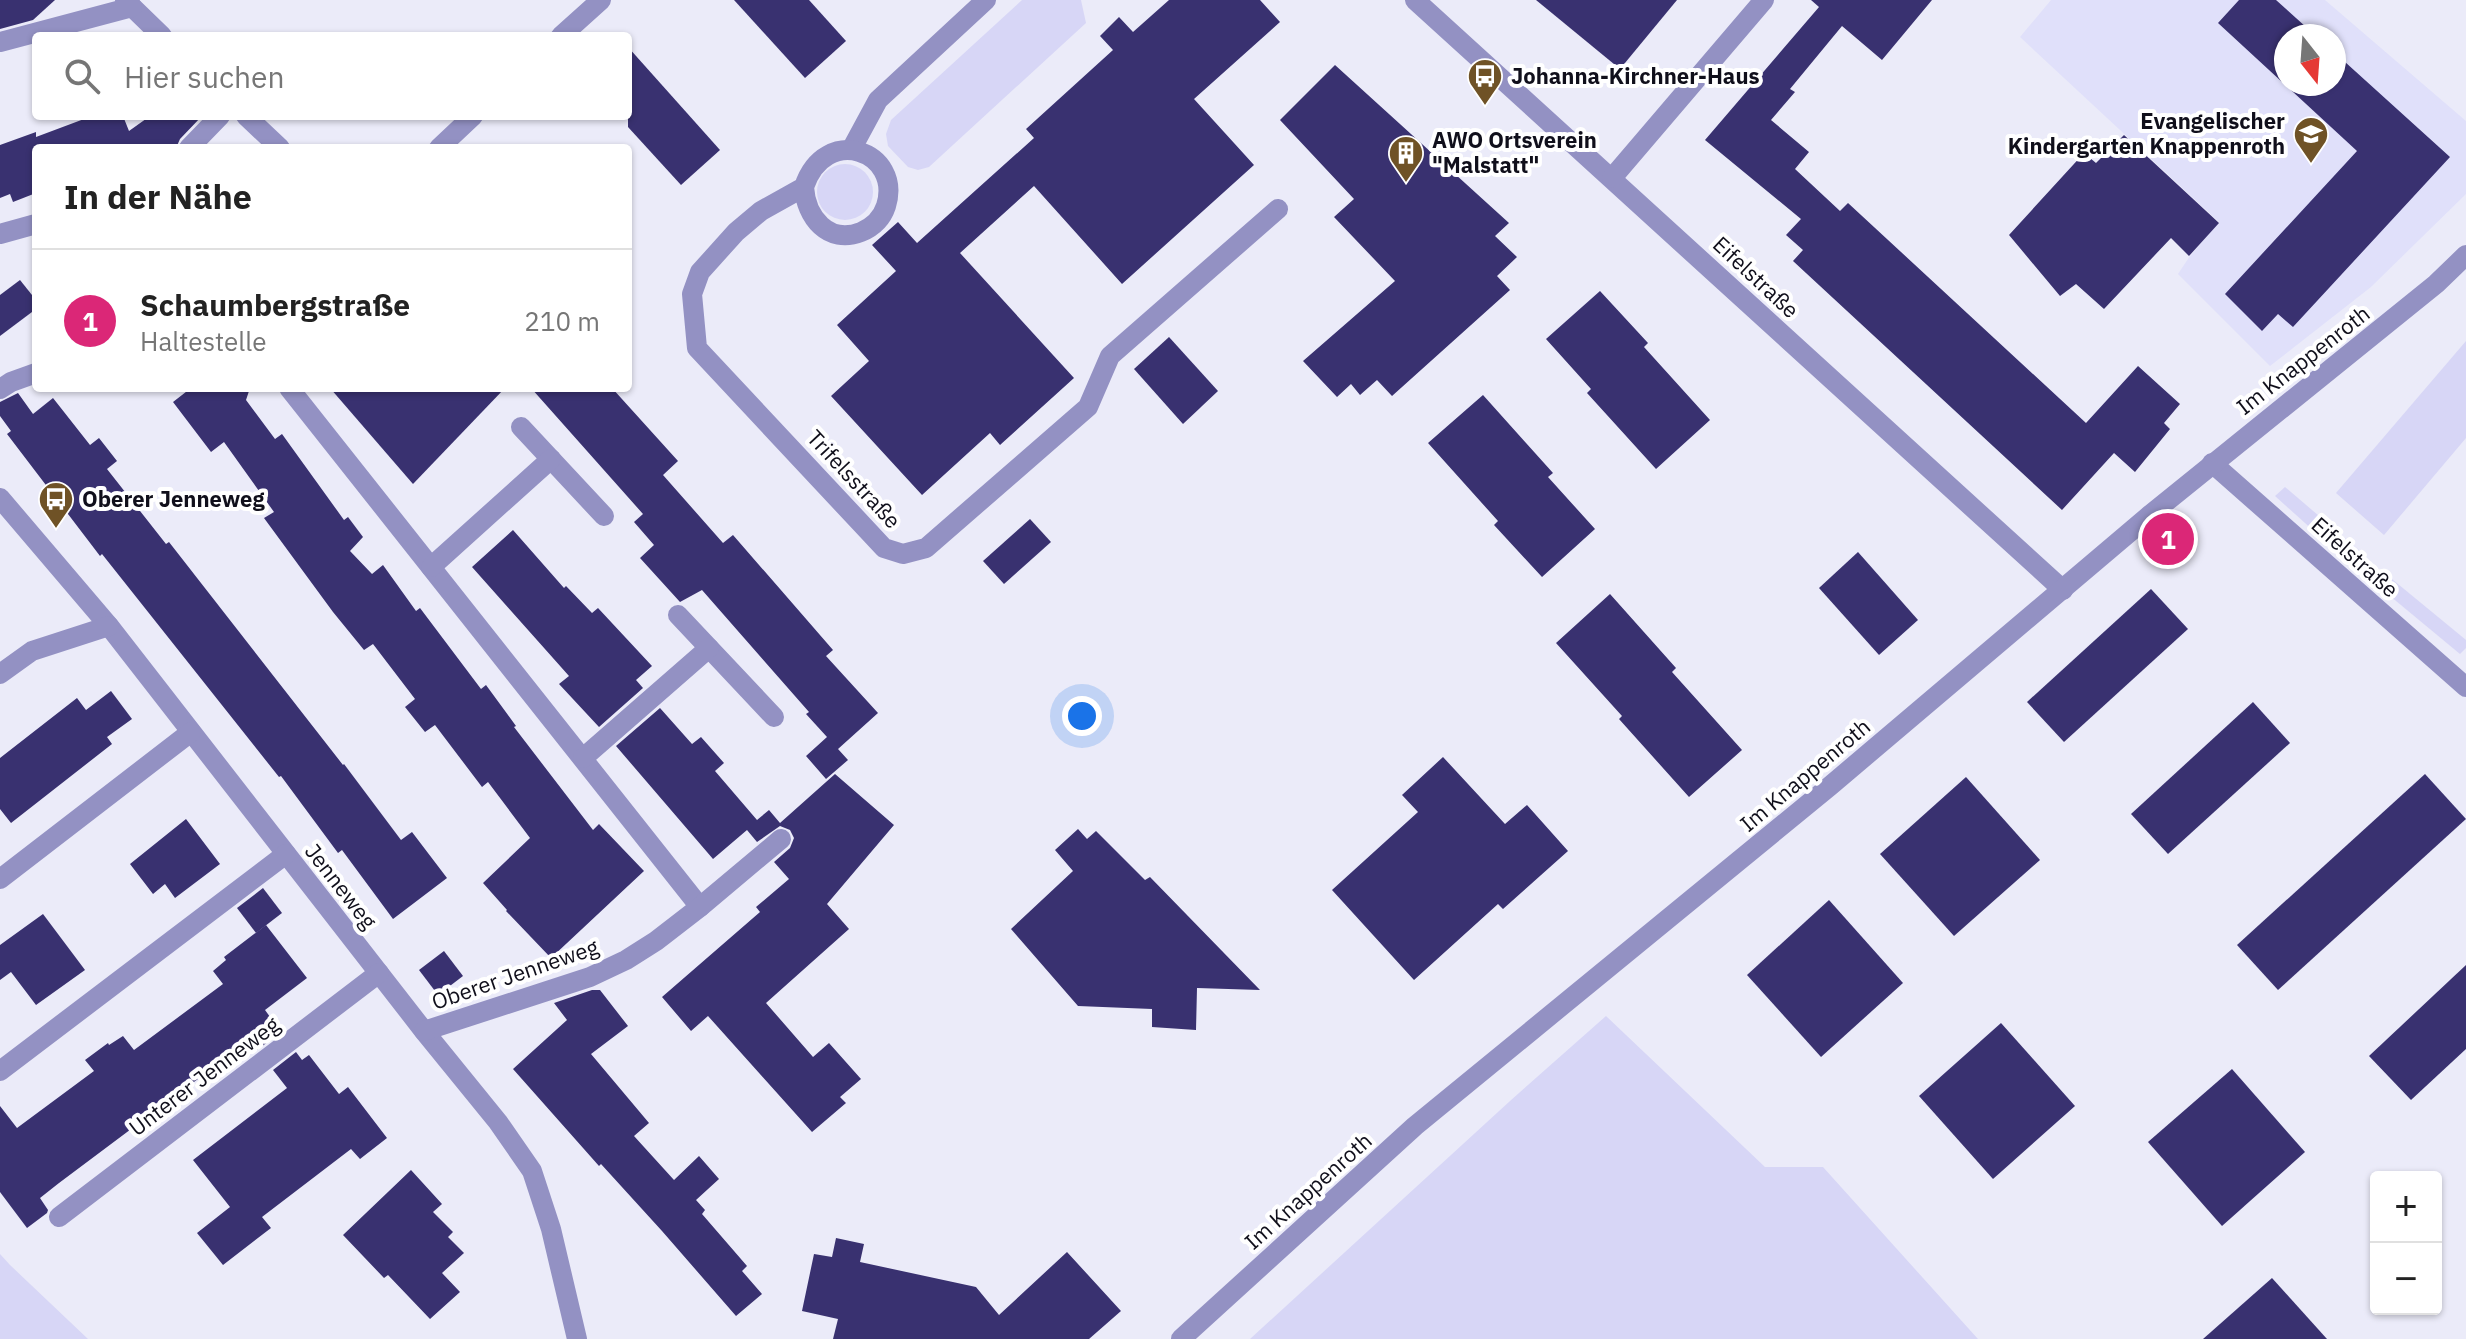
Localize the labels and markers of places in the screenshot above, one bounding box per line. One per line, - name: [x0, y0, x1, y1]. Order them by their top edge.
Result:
- bus stop icon: Johanna-Kirchner-Haus: [1466, 57, 1504, 107]
- place label: Johanna-Kirchner-Haus: [1511, 61, 1760, 90]
- place label: Evangelischer Kindergarten Knappenroth: [2008, 106, 2285, 160]
- school or university icon: Evangelischer Kindergarten Knappenroth: [2292, 115, 2330, 165]
- place label: AWO Ortsverein "Malstatt": [1432, 125, 1597, 179]
- building icon: AWO Ortsverein "Malstatt": [1387, 134, 1425, 184]
- bus stop icon: Oberer Jenneweg: [37, 480, 75, 530]
- place label: Oberer Jenneweg: [82, 484, 265, 513]
- pin: 1: [2142, 509, 2194, 569]

